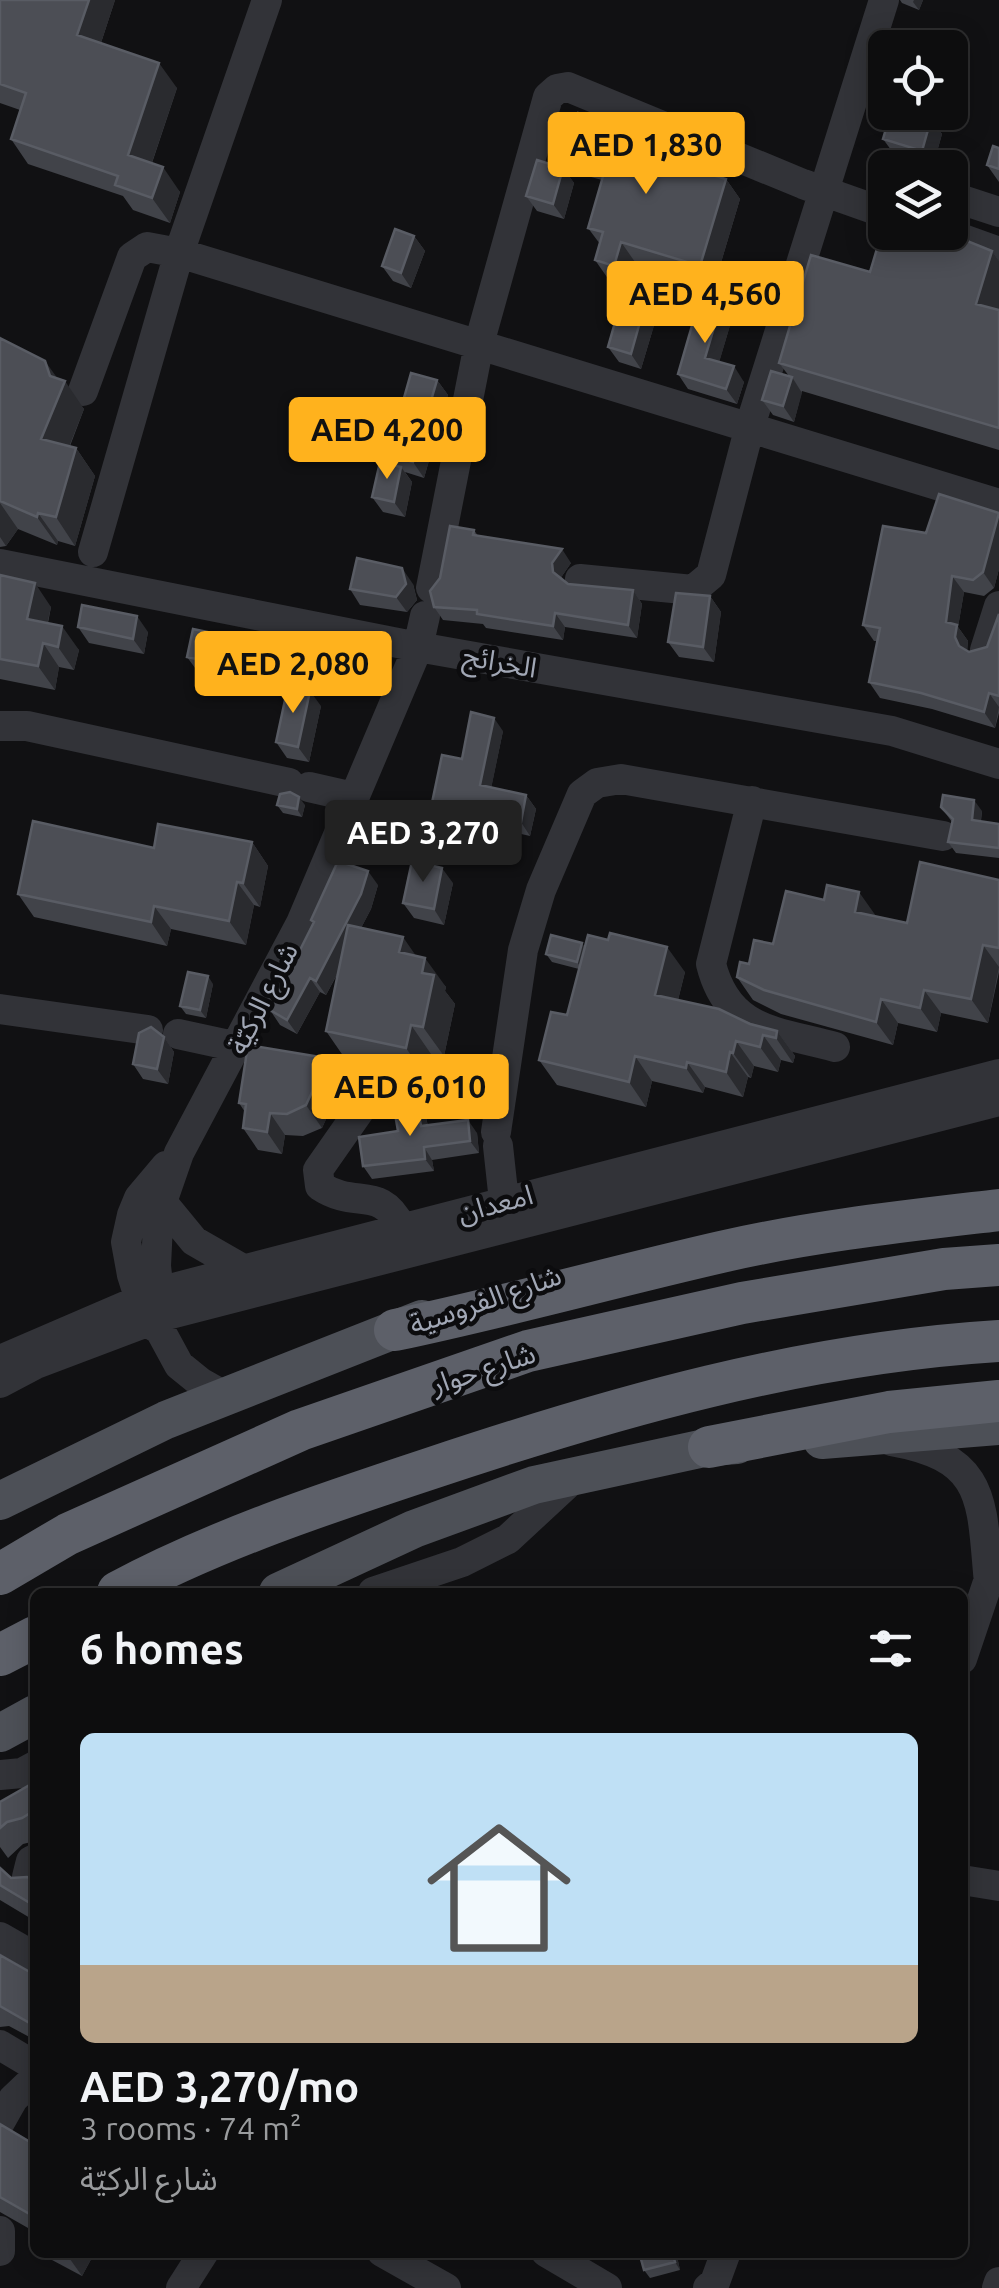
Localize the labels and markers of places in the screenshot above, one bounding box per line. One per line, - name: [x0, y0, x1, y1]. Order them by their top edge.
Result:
- pin: AED 1,830: [532, 112, 760, 197]
- pin: AED 4,560: [591, 261, 819, 346]
- pin: AED 4,200: [273, 397, 501, 482]
- pin: AED 2,080: [179, 631, 407, 716]
- pin: AED 3,270: [309, 800, 537, 885]
- pin: AED 6,010: [296, 1054, 524, 1139]

